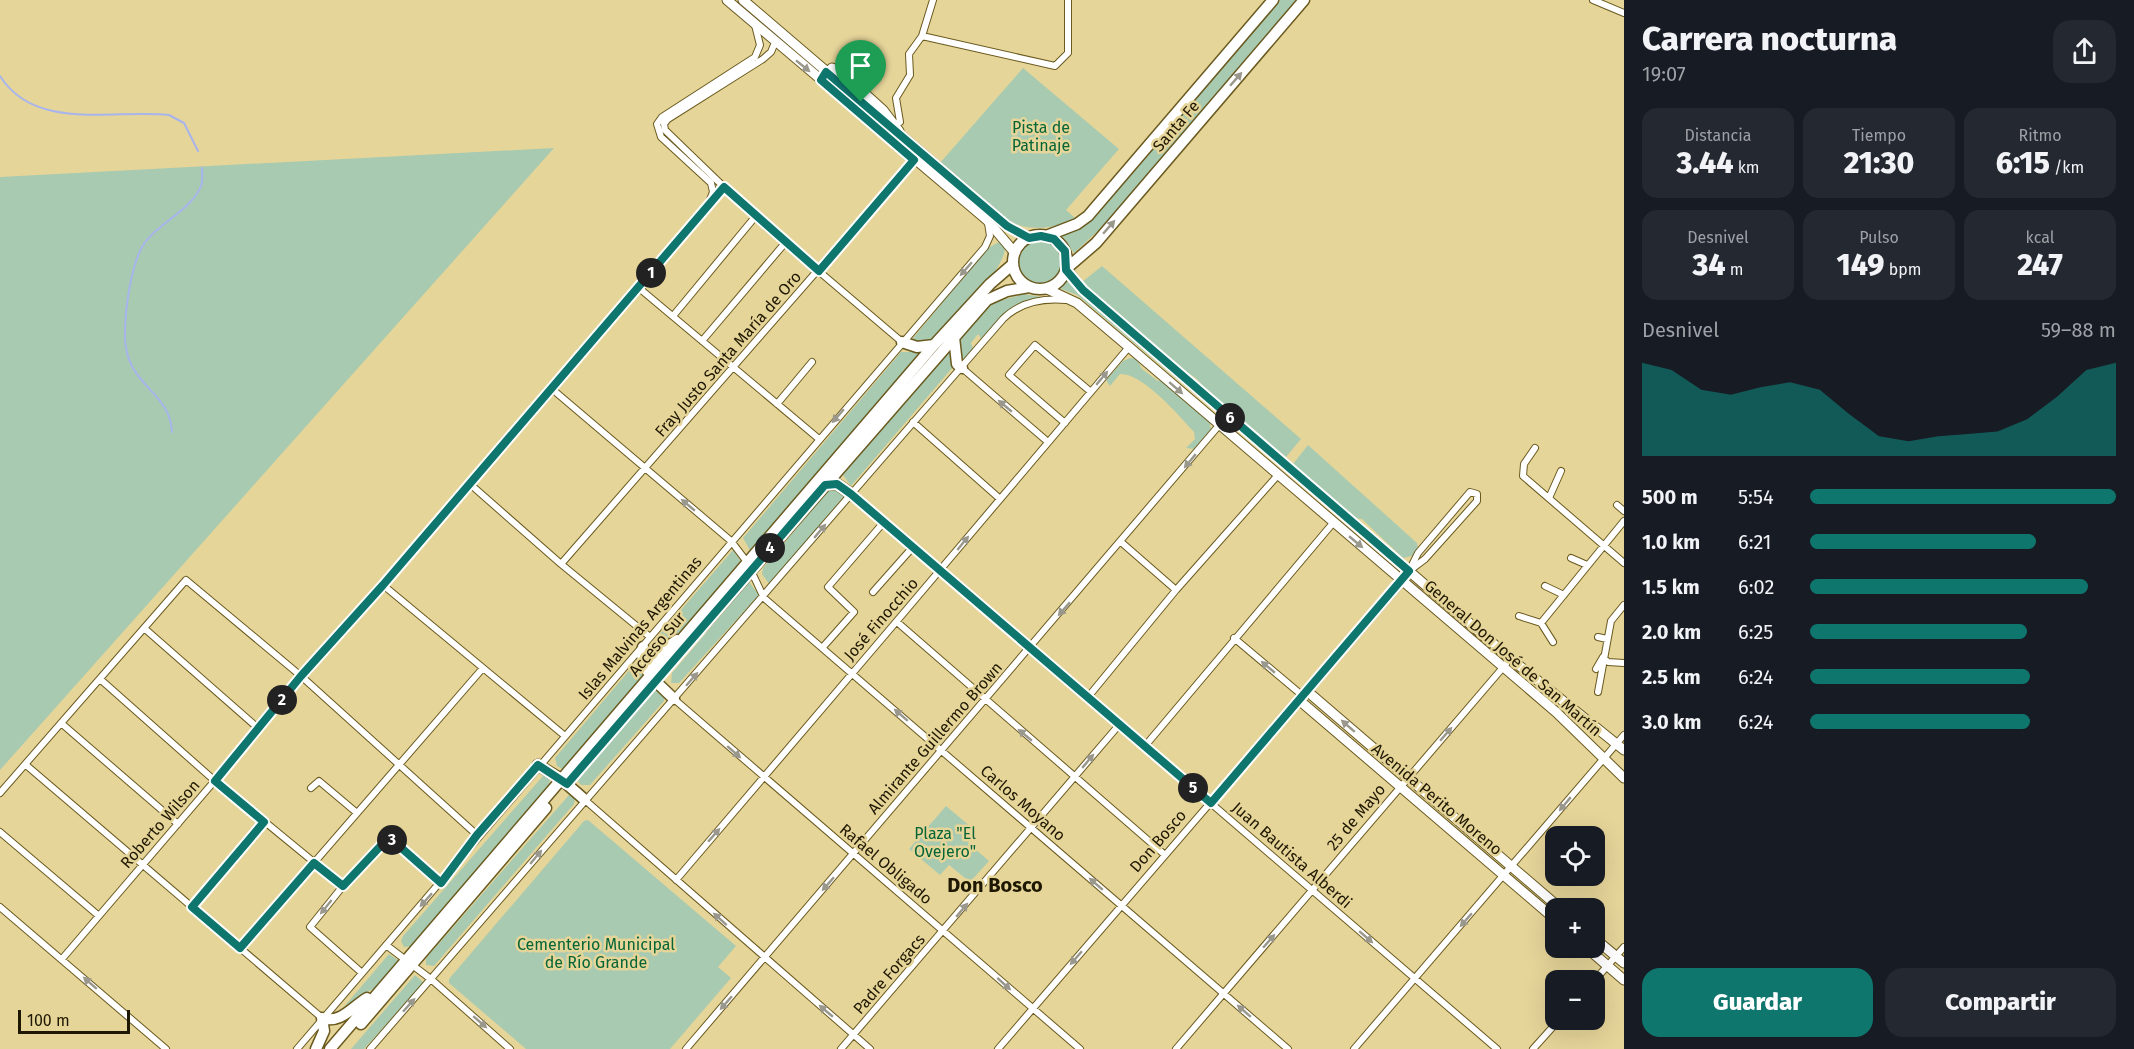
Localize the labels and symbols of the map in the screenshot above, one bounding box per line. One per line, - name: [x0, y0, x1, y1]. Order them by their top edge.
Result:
- pin: [835, 40, 886, 102]
- one-way arrow: [795, 59, 810, 72]
- one-way arrow: [1229, 72, 1242, 87]
- street label: Santa Fe: [1149, 97, 1203, 155]
- park label: Pista de Patinaje: [1012, 118, 1070, 155]
- one-way arrow: [1102, 220, 1115, 235]
- pin: 1: [636, 258, 666, 288]
- one-way arrow: [960, 261, 973, 276]
- street label: Fray Justo Santa María de Oro: [651, 267, 805, 441]
- one-way arrow: [1096, 370, 1109, 386]
- one-way arrow: [1168, 381, 1183, 394]
- one-way arrow: [997, 399, 1013, 412]
- pin: 6: [1215, 403, 1245, 433]
- one-way arrow: [832, 408, 845, 423]
- one-way arrow: [1183, 453, 1196, 469]
- one-way arrow: [680, 499, 696, 512]
- one-way arrow: [813, 523, 826, 539]
- pin: 4: [755, 533, 785, 563]
- one-way arrow: [956, 535, 969, 551]
- one-way arrow: [1348, 535, 1363, 548]
- street label: Islas Malvinas Argentinas: [574, 552, 706, 704]
- street label: José Finocchio: [840, 574, 922, 664]
- street label: General Don José de San Martín: [1421, 576, 1605, 740]
- one-way arrow: [1057, 602, 1071, 617]
- street label: Acceso Sur: [625, 607, 690, 680]
- street label: Almirante Guillermo Brown: [864, 658, 1006, 818]
- one-way arrow: [1261, 661, 1276, 674]
- one-way arrow: [685, 672, 698, 687]
- pin: 2: [267, 685, 297, 715]
- one-way arrow: [894, 709, 909, 722]
- one-way arrow: [1341, 720, 1356, 733]
- one-way arrow: [1439, 727, 1452, 742]
- one-way arrow: [1018, 729, 1033, 742]
- street label: Avenida Perito Moreno: [1368, 739, 1506, 859]
- one-way arrow: [726, 745, 742, 758]
- one-way arrow: [1082, 753, 1095, 769]
- street label: Carlos Moyano: [977, 761, 1069, 845]
- pin: 5: [1178, 773, 1208, 803]
- street label: Roberto Wilson: [116, 776, 204, 872]
- street label: 25 de Mayo: [1323, 780, 1389, 854]
- one-way arrow: [1559, 796, 1572, 811]
- street label: Juan Bautista Alberdi: [1228, 798, 1356, 912]
- street label: Don Bosco: [1126, 806, 1190, 876]
- street label: Rafael Obligado: [836, 820, 936, 908]
- park label: Plaza "El Ovejero": [914, 824, 976, 861]
- pin: 3: [377, 825, 407, 855]
- one-way arrow: [707, 828, 720, 843]
- one-way arrow: [529, 850, 542, 865]
- district label: Don Bosco: [947, 873, 1043, 897]
- one-way arrow: [821, 876, 834, 892]
- one-way arrow: [1089, 878, 1104, 891]
- one-way arrow: [420, 892, 433, 907]
- one-way arrow: [320, 900, 333, 915]
- one-way arrow: [956, 902, 969, 918]
- one-way arrow: [1460, 912, 1473, 927]
- one-way arrow: [713, 913, 728, 926]
- street label: Padre Forgacs: [849, 930, 929, 1018]
- one-way arrow: [1358, 930, 1373, 943]
- one-way arrow: [1262, 934, 1275, 949]
- park label: Cementerio Municipal de Río Grande: [517, 935, 675, 972]
- one-way arrow: [1070, 950, 1083, 966]
- one-way arrow: [83, 977, 98, 990]
- one-way arrow: [996, 977, 1011, 990]
- one-way arrow: [719, 995, 732, 1011]
- one-way arrow: [402, 998, 415, 1013]
- one-way arrow: [819, 1005, 834, 1018]
- one-way arrow: [1237, 1005, 1252, 1018]
- scale bar: [18, 1007, 130, 1034]
- one-way arrow: [472, 1015, 487, 1029]

